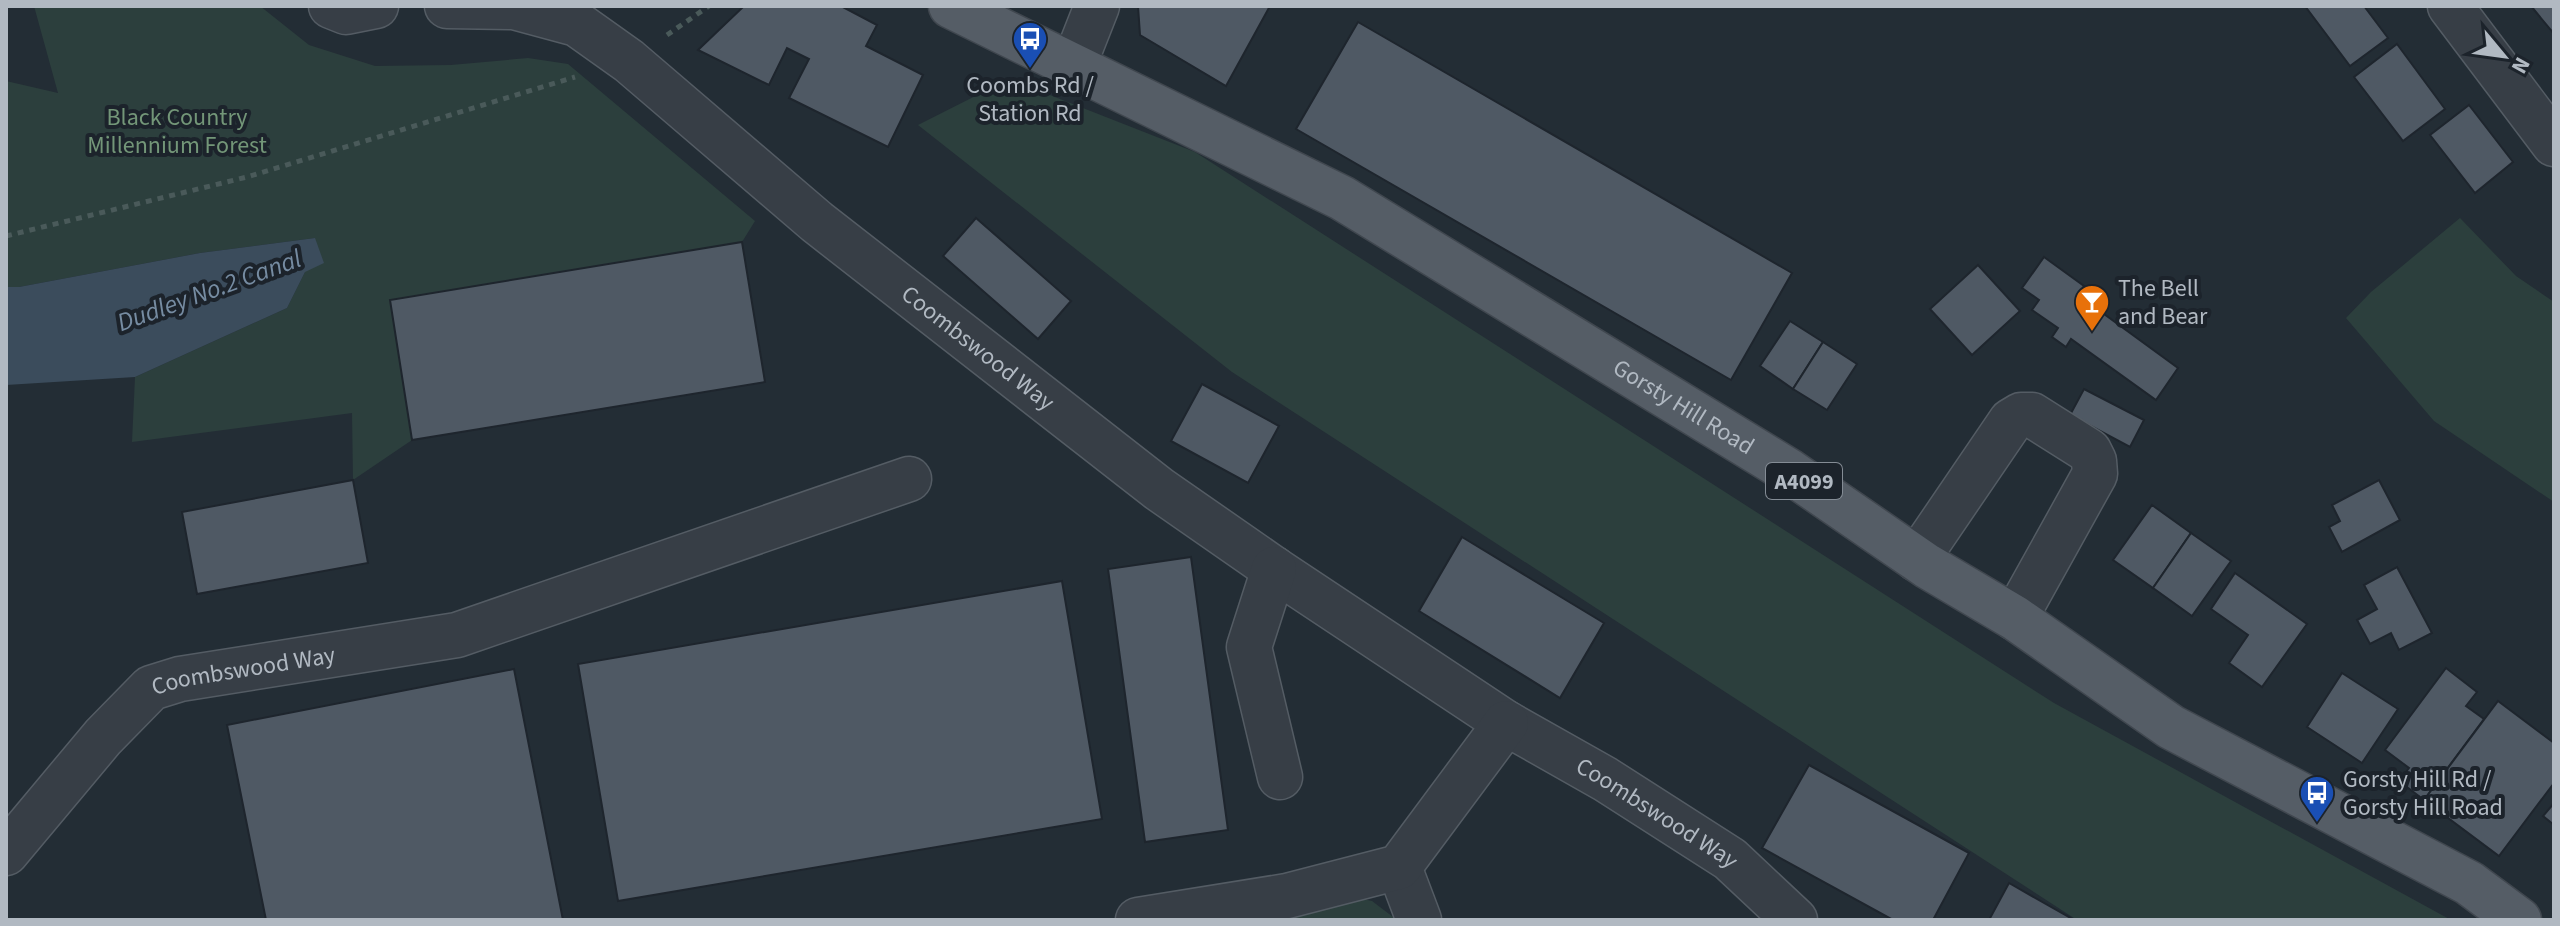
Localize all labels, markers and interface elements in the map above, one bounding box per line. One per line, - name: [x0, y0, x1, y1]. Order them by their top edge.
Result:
- north arrow: [2464, 16, 2544, 96]
- bus stop icon: Coombs Rd / Station Rd: [1011, 20, 1049, 70]
- text: N: [2503, 51, 2538, 79]
- place label: Coombs Rd / Station Rd: [966, 68, 1094, 131]
- park label: Black Country Millennium Forest: [87, 100, 267, 163]
- water label: Dudley No.2 Canal: [112, 240, 307, 341]
- place label: The Bell and Bear: [2118, 271, 2208, 334]
- street label: Coombswood Way: [894, 277, 1062, 419]
- bar icon: The Bell and Bear: [2073, 283, 2111, 333]
- street label: Gorsty Hill Road: [1606, 350, 1761, 464]
- road number: A4099: [1766, 463, 1842, 499]
- street label: Coombswood Way: [147, 638, 338, 705]
- street label: Coombswood Way: [1569, 749, 1747, 877]
- place label: Gorsty Hill Rd / Gorsty Hill Road: [2343, 762, 2503, 825]
- bus stop icon: Gorsty Hill Rd / Gorsty Hill Road: [2298, 774, 2336, 824]

